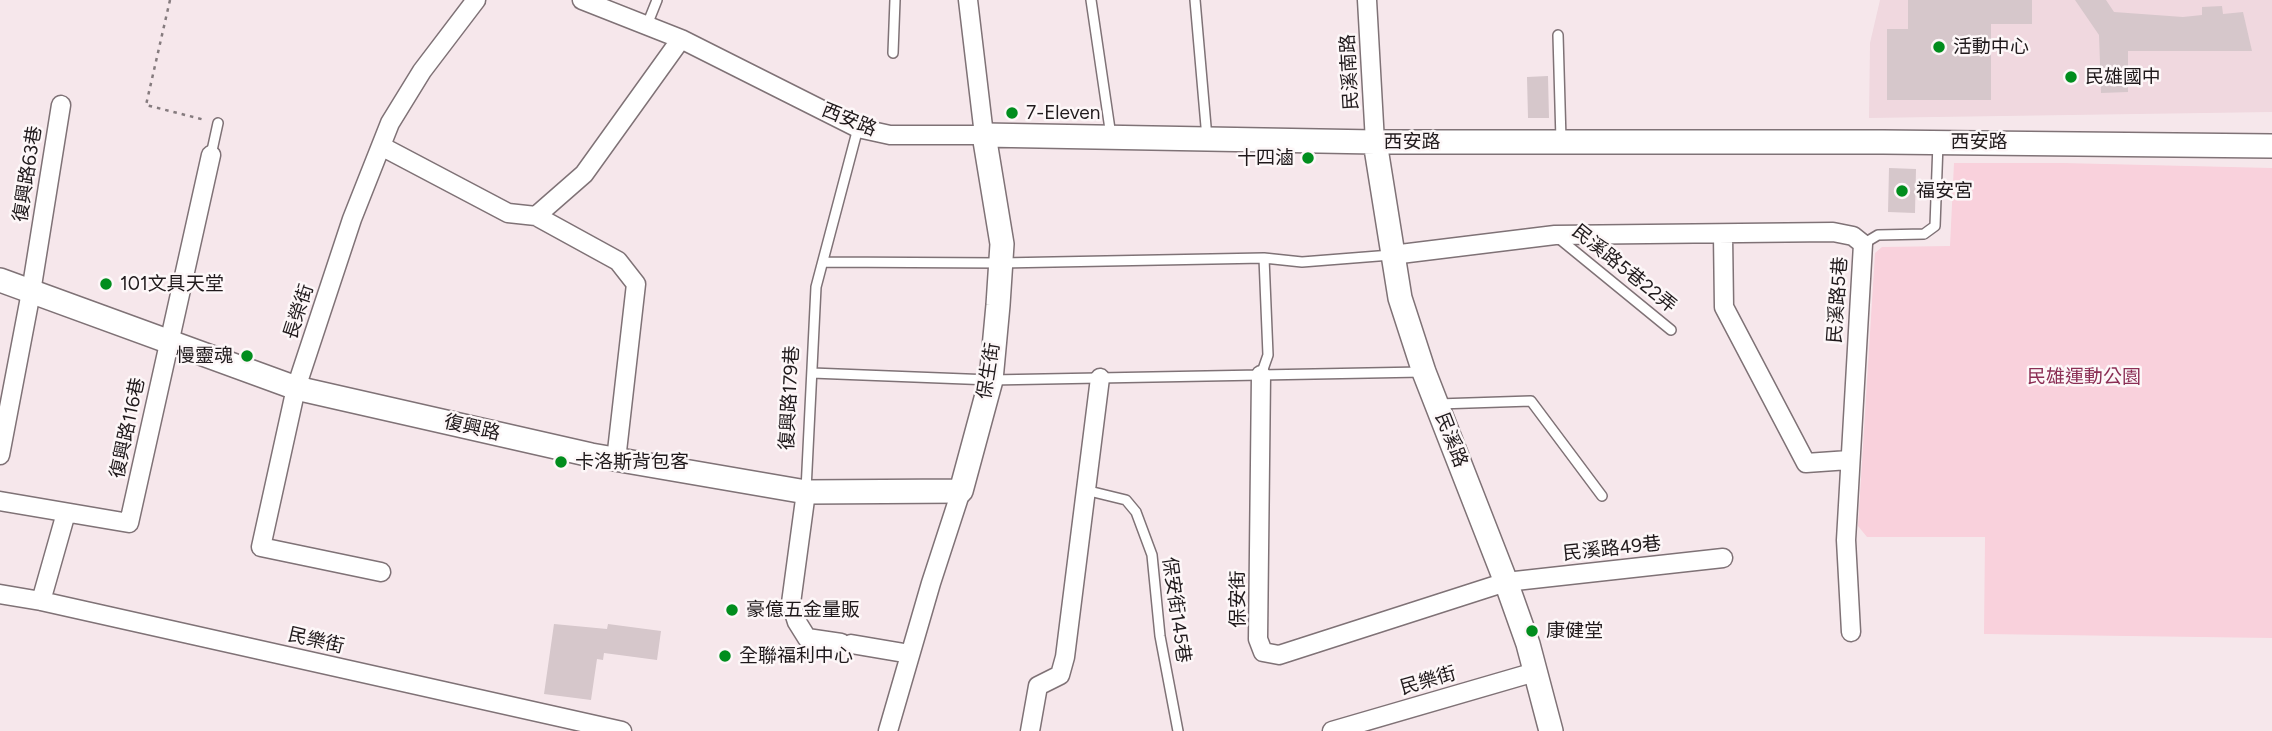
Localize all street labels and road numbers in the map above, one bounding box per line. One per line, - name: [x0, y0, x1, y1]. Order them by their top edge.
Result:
- street label: 民溪南路: [1337, 33, 1363, 111]
- street label: 西安路: [818, 99, 880, 141]
- street label: 復興路63巷: [9, 124, 47, 224]
- street label: 西安路: [1384, 131, 1440, 153]
- street label: 西安路: [1951, 131, 2007, 153]
- street label: 民溪路5巷22弄: [1567, 220, 1681, 318]
- street label: 民溪路5巷: [1824, 256, 1852, 344]
- street label: 長榮街: [279, 281, 319, 343]
- street label: 保生街: [973, 341, 1005, 401]
- street label: 復興路179巷: [776, 345, 804, 451]
- street label: 復興路116巷: [106, 376, 150, 480]
- street label: 民溪路: [1430, 409, 1472, 471]
- street label: 復興路: [442, 410, 502, 446]
- street label: 民溪路49巷: [1562, 533, 1662, 565]
- street label: 保安街145巷: [1157, 556, 1195, 664]
- street label: 保安街: [1227, 571, 1249, 627]
- street label: 民樂街: [286, 623, 346, 659]
- street label: 民樂街: [1397, 662, 1459, 700]

